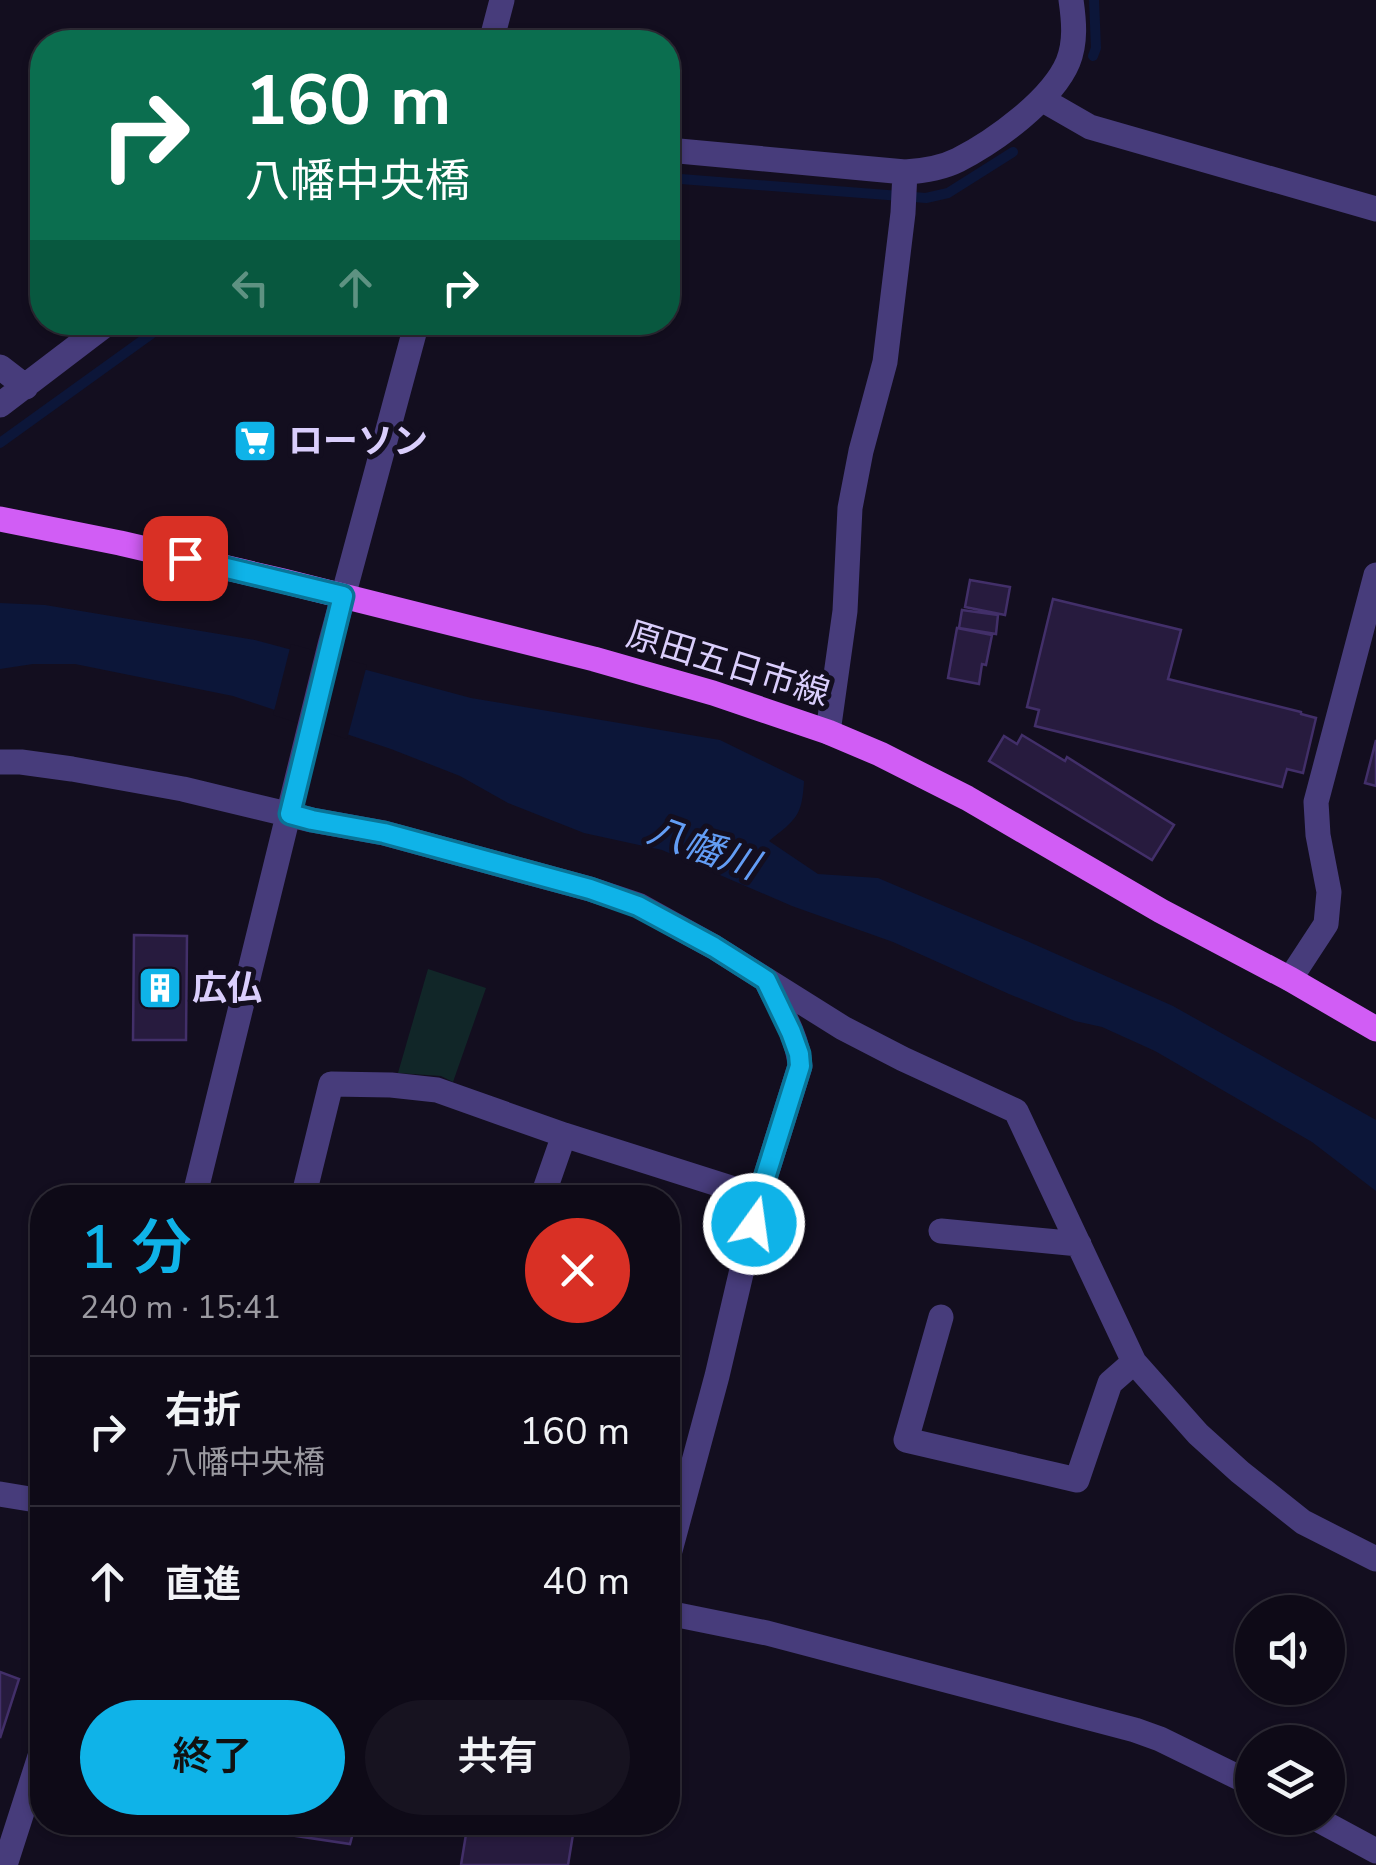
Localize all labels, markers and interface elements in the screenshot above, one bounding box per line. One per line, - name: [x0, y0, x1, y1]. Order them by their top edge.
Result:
- text: 160 m: [245, 53, 451, 149]
- icon: right: [80, 70, 210, 200]
- text: 八幡中央橋: [245, 151, 470, 212]
- icon: left: [223, 260, 278, 315]
- icon: ahead: [328, 260, 383, 315]
- icon: right: [433, 260, 488, 315]
- supermarket icon: ローソン: [232, 418, 278, 464]
- place label: ローソン: [288, 418, 428, 465]
- pin: [143, 516, 228, 601]
- icon: arrive: [158, 531, 213, 586]
- street label: 原田五日市線: [621, 611, 835, 717]
- water label: 八幡川: [641, 805, 769, 893]
- building icon: 広仏: [137, 965, 183, 1011]
- place label: 広仏: [192, 965, 262, 1012]
- position arrow: [702, 1172, 806, 1276]
- text: 1 分: [80, 1207, 192, 1289]
- button: close: [525, 1218, 630, 1323]
- text: 240 m · 15:41: [80, 1286, 281, 1329]
- text: 右折: [165, 1385, 241, 1436]
- icon: right: [80, 1404, 135, 1459]
- text: 160 m: [519, 1406, 630, 1457]
- text: 八幡中央橋: [165, 1441, 325, 1484]
- icon: ahead: [80, 1554, 135, 1609]
- text: 40 m: [542, 1556, 630, 1607]
- text: 直進: [165, 1559, 241, 1610]
- map controls: [1235, 1595, 1345, 1835]
- button: sound: [1235, 1595, 1345, 1705]
- button: 終了: [80, 1700, 345, 1815]
- button: 共有: [365, 1700, 630, 1815]
- button: layers: [1235, 1725, 1345, 1835]

